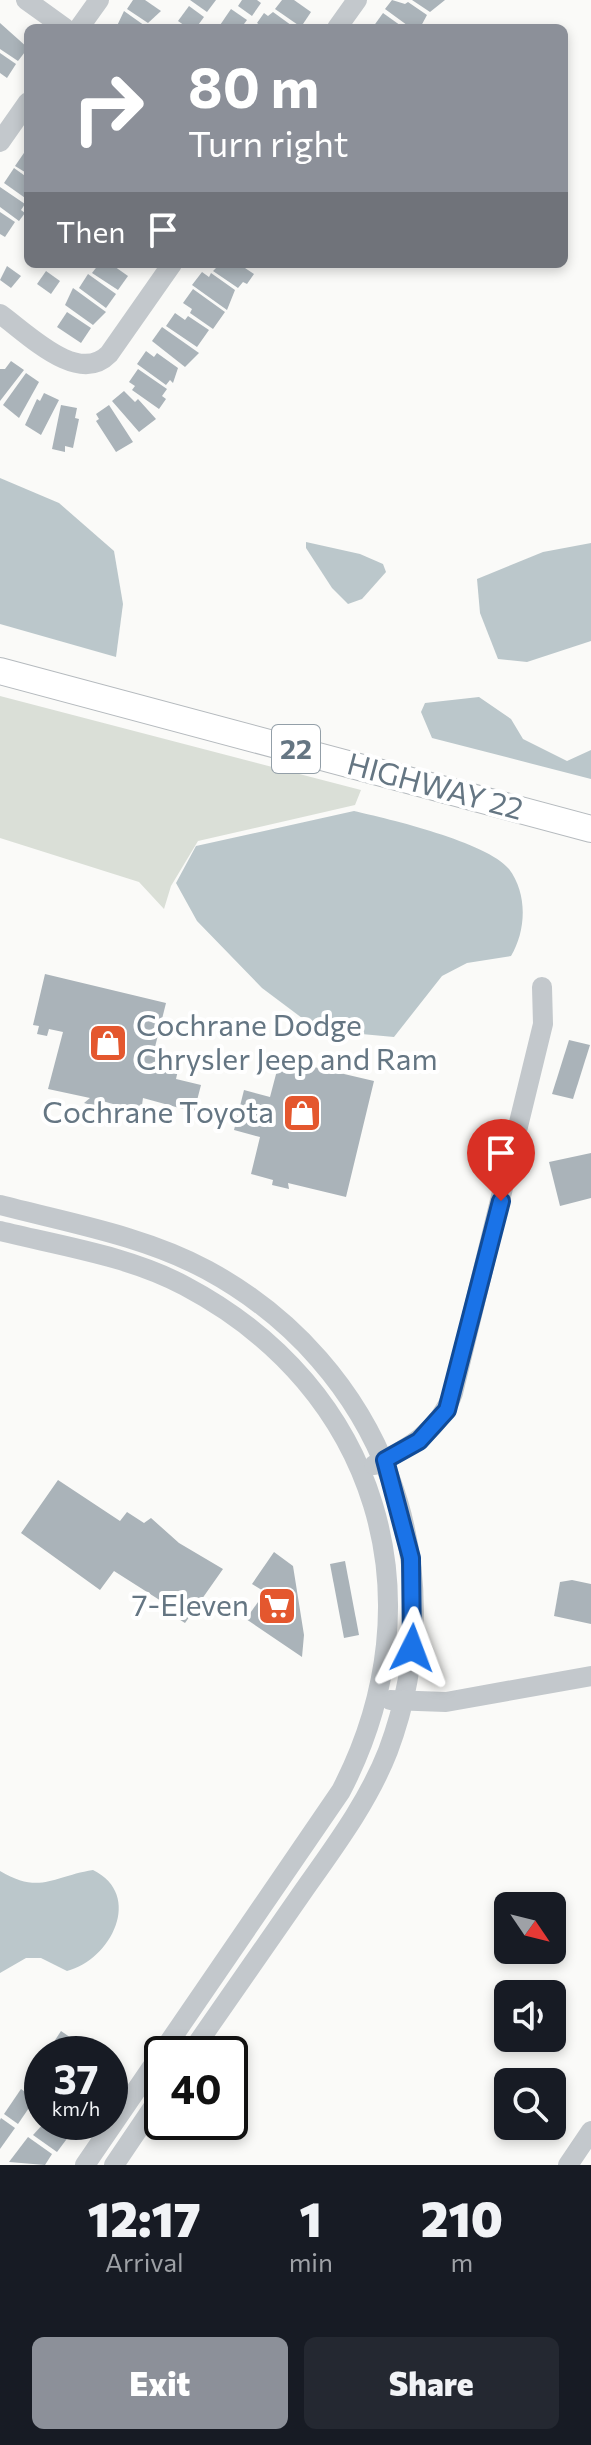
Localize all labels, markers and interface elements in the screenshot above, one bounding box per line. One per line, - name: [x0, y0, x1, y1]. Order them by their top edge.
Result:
- text: 80 m: [188, 51, 319, 120]
- icon: right: [56, 56, 160, 160]
- text: Turn right: [188, 120, 349, 164]
- icon: arrive: [141, 208, 185, 252]
- text: Then: [56, 212, 125, 249]
- road number: 22: [272, 725, 320, 773]
- street label: HIGHWAY 22: [344, 743, 528, 826]
- place label: Cochrane Dodge Chrysler Jeep and Ram: [136, 1005, 438, 1076]
- shop icon: Cochrane Dodge Chrysler Jeep and Ram: [87, 1022, 129, 1064]
- place label: Cochrane Toyota: [42, 1092, 274, 1129]
- shop icon: Cochrane Toyota: [281, 1092, 323, 1134]
- pin: [467, 1119, 535, 1201]
- icon: arrive: [479, 1131, 523, 1175]
- place label: 7-Eleven: [132, 1585, 249, 1622]
- supermarket icon: 7-Eleven: [256, 1585, 298, 1627]
- position arrow: [370, 1606, 454, 1690]
- north arrow: [494, 1892, 566, 1964]
- map controls: [494, 1892, 566, 2140]
- button: sound: [494, 1980, 566, 2052]
- speed limit sign: 40: [144, 2036, 248, 2140]
- text: 37: [54, 2053, 98, 2102]
- button: search: [494, 2068, 566, 2140]
- text: km/h: [52, 2096, 100, 2120]
- text: 12:17: [88, 2188, 201, 2247]
- text: 1: [300, 2188, 322, 2247]
- text: 210: [421, 2188, 503, 2247]
- text: Arrival: [105, 2246, 184, 2277]
- text: min: [289, 2246, 333, 2277]
- text: m: [451, 2246, 473, 2277]
- button: Exit: [32, 2337, 288, 2429]
- button: Share: [304, 2337, 559, 2429]

